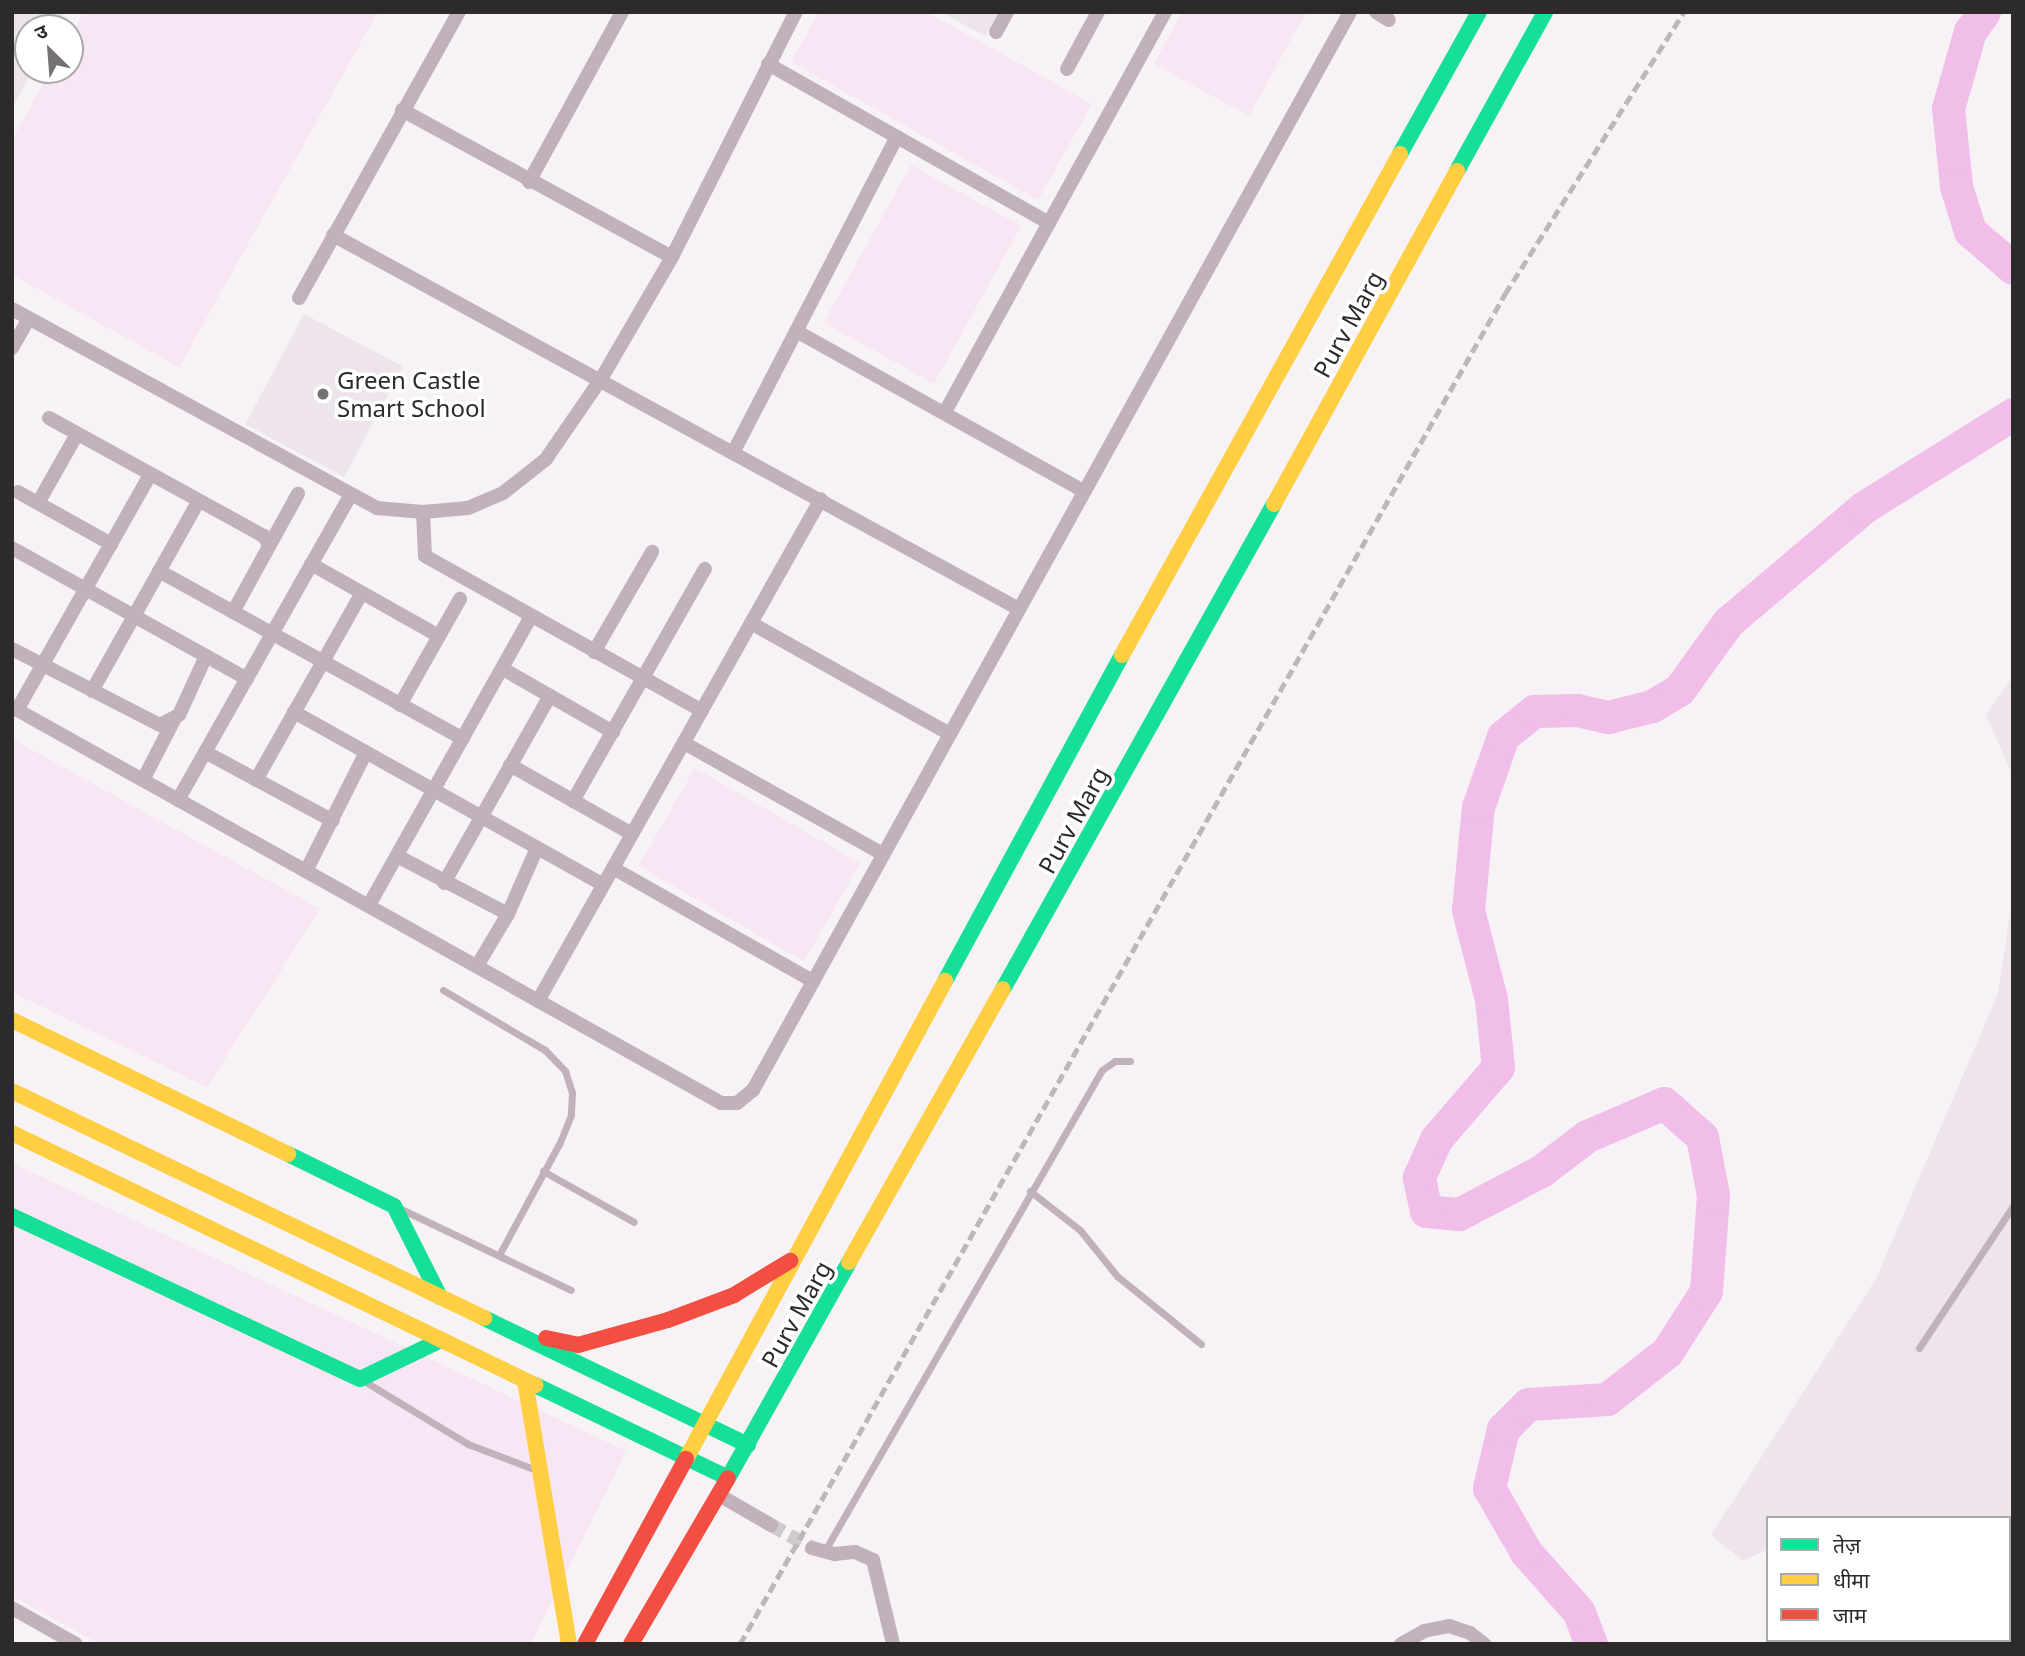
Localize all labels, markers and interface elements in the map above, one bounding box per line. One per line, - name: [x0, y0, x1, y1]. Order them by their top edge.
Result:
- north arrow: [14, 14, 84, 84]
- text: उ: [30, 18, 52, 46]
- street label: Purv Marg: [1307, 266, 1389, 382]
- place label: Green Castle Smart School: [337, 366, 486, 422]
- marker: Green Castle Smart School: [315, 386, 331, 402]
- street label: Purv Marg: [1032, 762, 1114, 878]
- street label: Purv Marg: [755, 1256, 837, 1372]
- legend: [1766, 1516, 2011, 1642]
- text: तेज़: [1833, 1531, 1861, 1559]
- text: धीमा: [1833, 1566, 1869, 1594]
- text: जाम: [1833, 1601, 1867, 1629]

